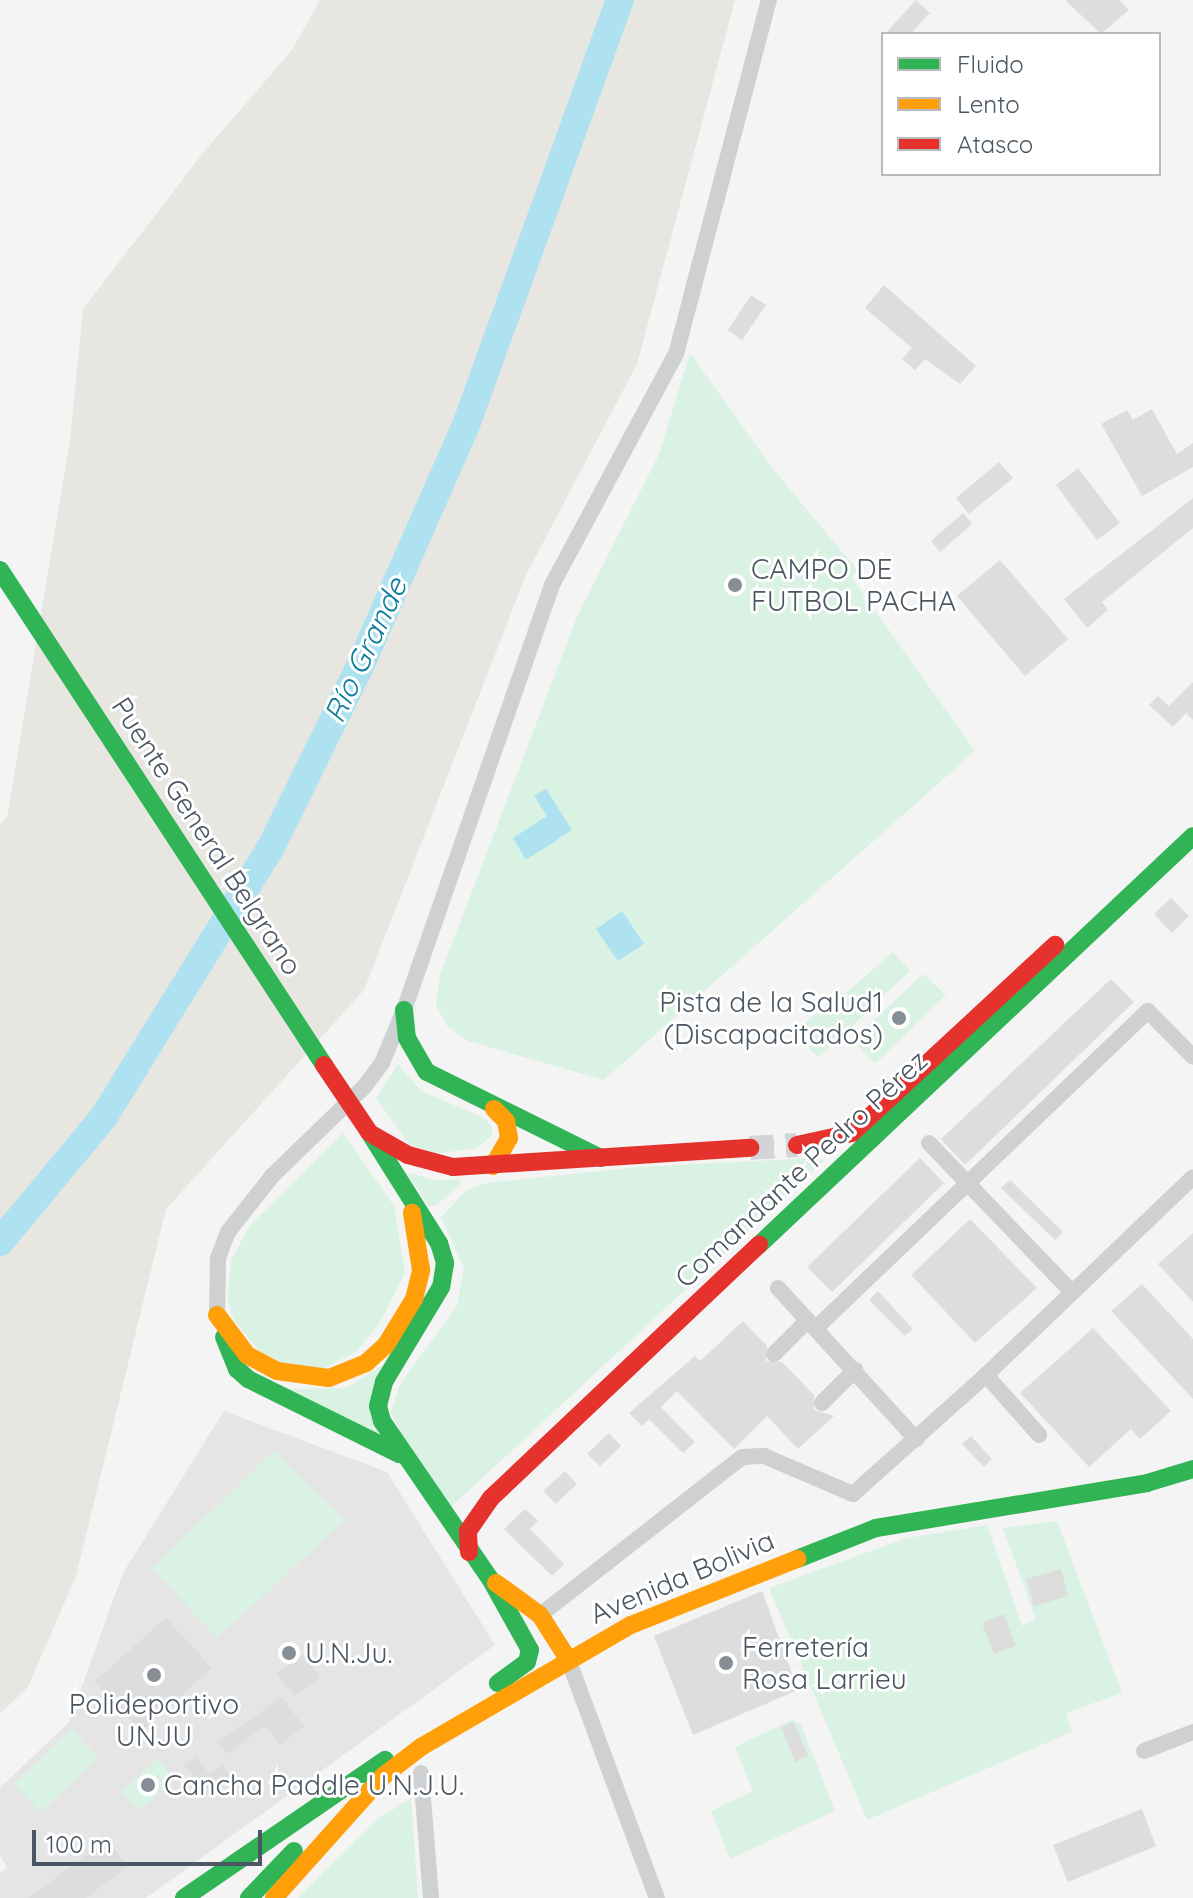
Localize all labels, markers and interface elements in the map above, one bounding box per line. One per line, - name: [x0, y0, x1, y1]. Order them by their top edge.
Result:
- legend: [881, 32, 1161, 176]
- text: Fluido: [957, 49, 1024, 79]
- text: Lento: [957, 89, 1020, 119]
- text: Atasco: [957, 129, 1033, 159]
- place label: CAMPO DE FUTBOL PACHA: [751, 552, 956, 618]
- water label: Río Grande: [316, 572, 414, 728]
- marker: CAMPO DE FUTBOL PACHA: [726, 576, 744, 594]
- street label: Puente General Belgrano: [105, 691, 309, 981]
- place label: Pista de la Salud1 (Discapacitados): [659, 985, 883, 1051]
- marker: Pista de la Salud1 (Discapacitados): [890, 1009, 908, 1027]
- street label: Comandante Pedro Pérez: [668, 1043, 934, 1295]
- street label: Avenida Bolivia: [585, 1523, 779, 1631]
- place label: Ferretería Rosa Larrieu: [742, 1630, 907, 1696]
- place label: U.N.Ju.: [305, 1636, 392, 1670]
- marker: U.N.Ju.: [280, 1644, 298, 1662]
- marker: Ferretería Rosa Larrieu: [717, 1654, 735, 1672]
- marker: Polideportivo UNJU: [145, 1666, 163, 1684]
- place label: Polideportivo UNJU: [69, 1687, 239, 1753]
- place label: Cancha Paddle U.N.J.U.: [164, 1768, 464, 1802]
- marker: Cancha Paddle U.N.J.U.: [139, 1776, 157, 1794]
- scale bar: [36, 1814, 266, 1864]
- text: 100 m: [46, 1829, 112, 1859]

